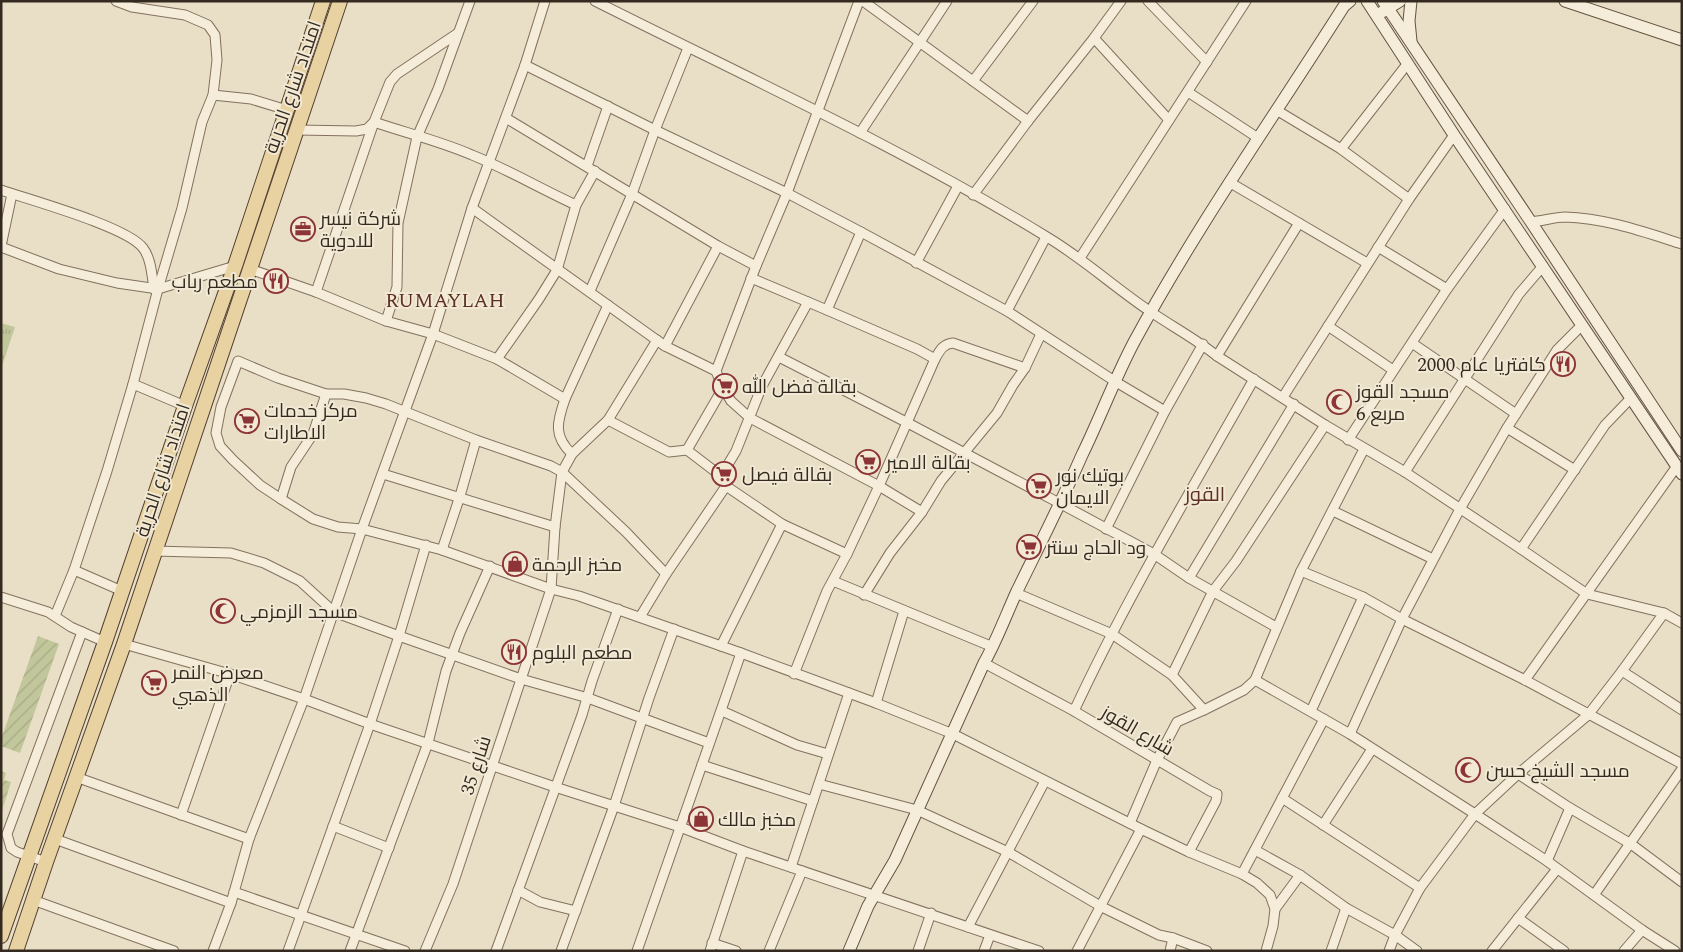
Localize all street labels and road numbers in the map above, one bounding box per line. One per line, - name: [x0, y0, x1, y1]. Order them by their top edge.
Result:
- street label: امتداد شارع الحرية: [257, 17, 330, 158]
- street label: امتداد شارع الحرية: [128, 400, 199, 541]
- street label: شارع القوز: [1094, 698, 1179, 764]
- street label: شارع 35: [453, 732, 500, 799]

